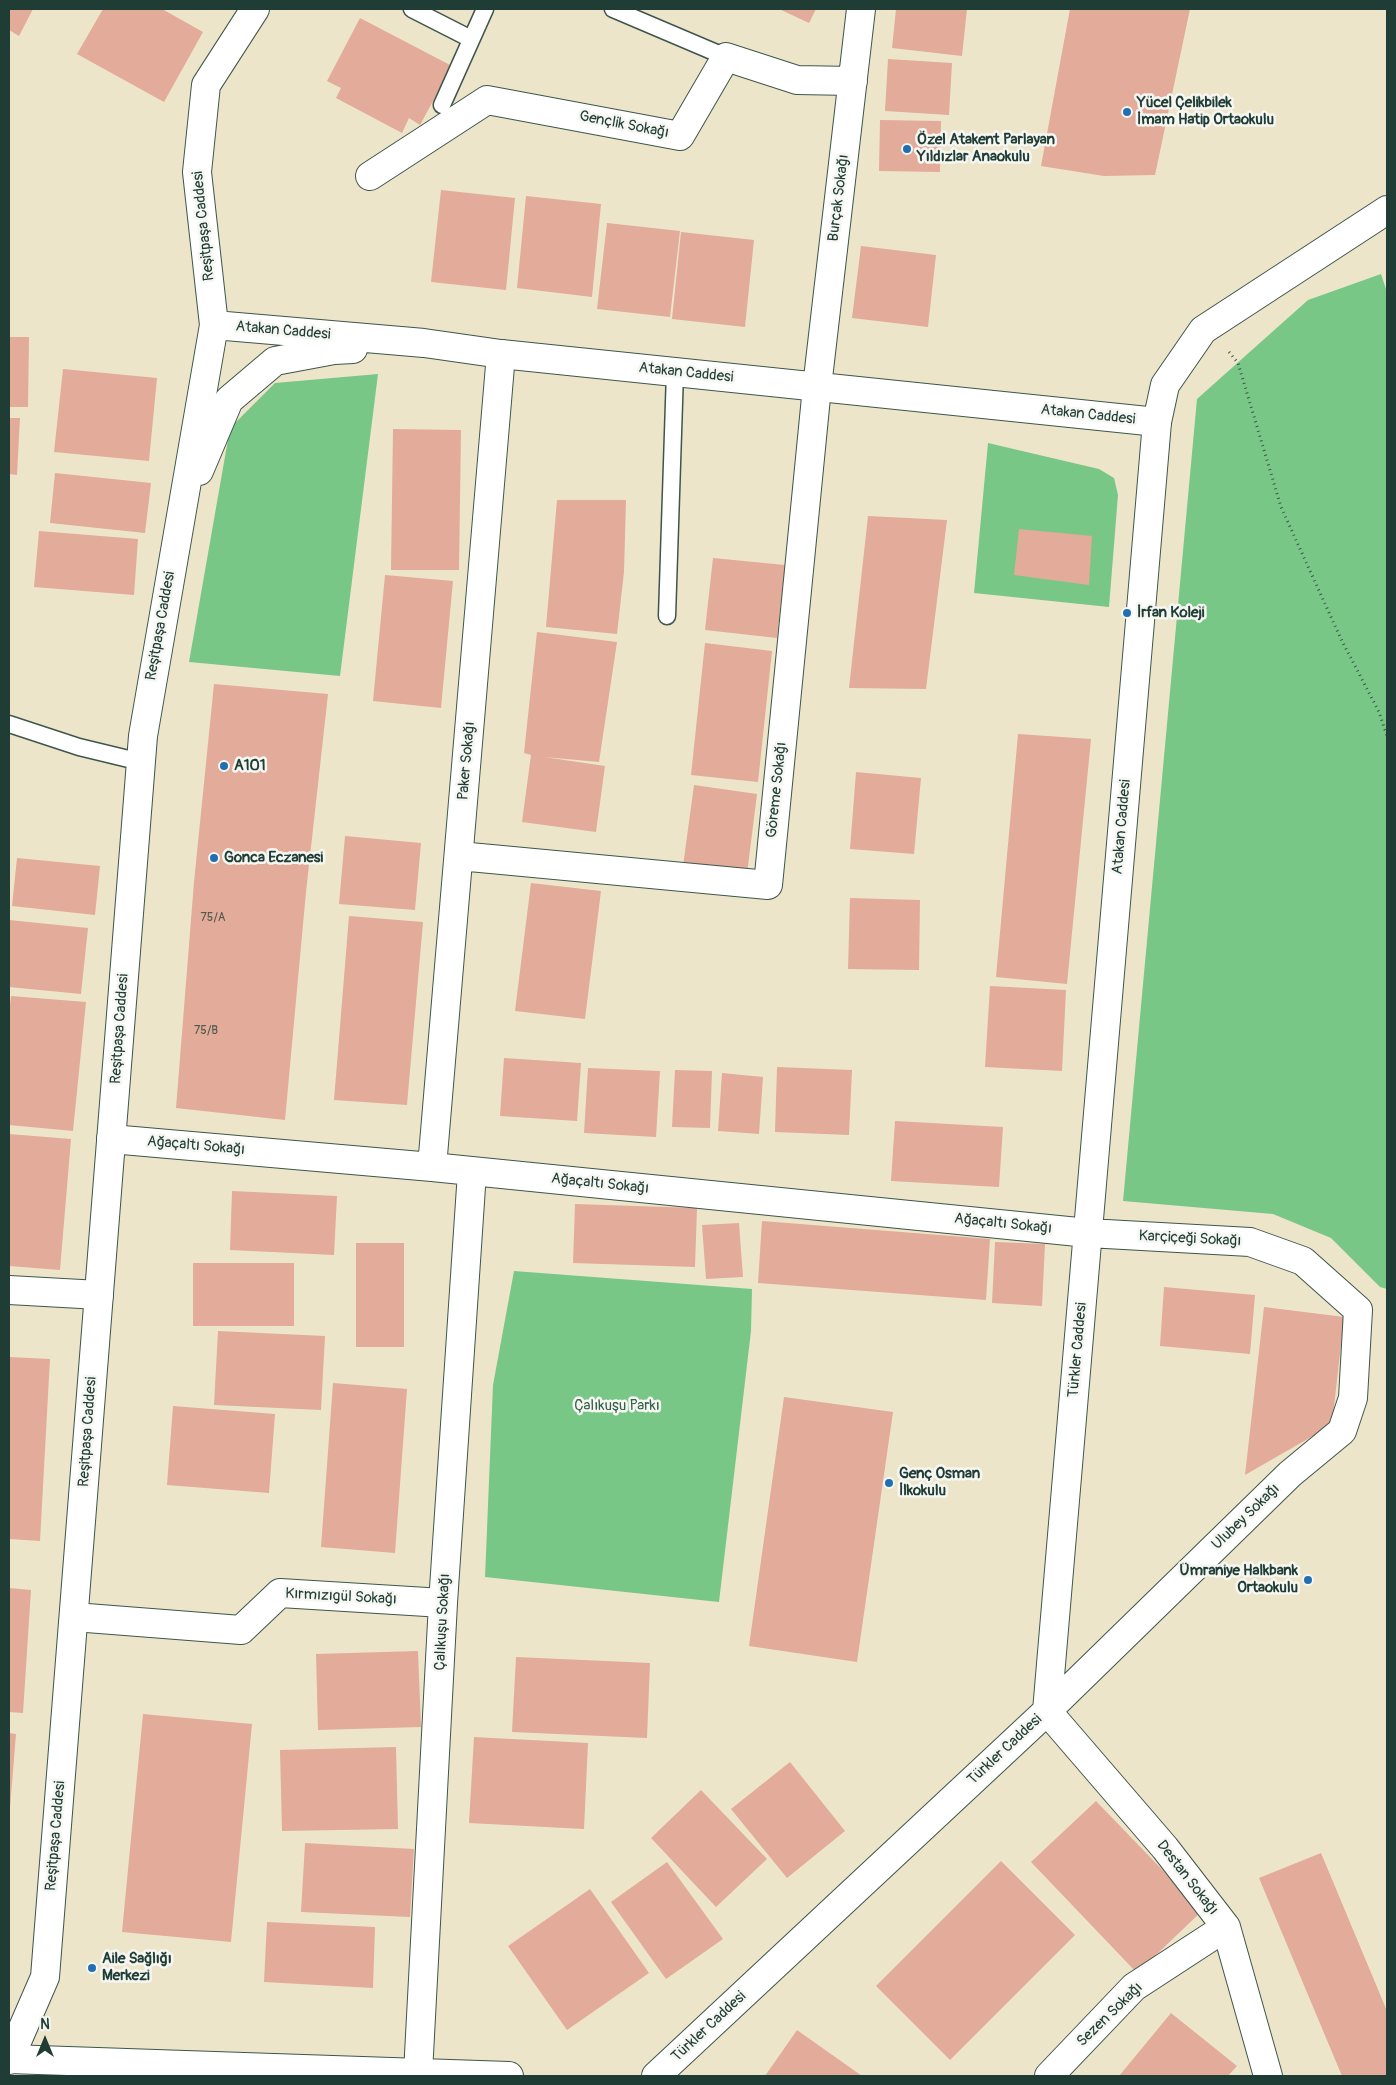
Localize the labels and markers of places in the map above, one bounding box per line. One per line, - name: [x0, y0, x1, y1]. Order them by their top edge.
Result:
- place label: Yücel Çelikbilek İmam Hatip Ortaokulu: [1137, 94, 1274, 129]
- marker: Yücel Çelikbilek İmam Hatip Ortaokulu: [1121, 106, 1133, 118]
- place label: Özel Atakent Parlayan Yıldızlar Anaokulu: [917, 131, 1055, 166]
- marker: Özel Atakent Parlayan Yıldızlar Anaokulu: [901, 143, 913, 155]
- place label: İrfan Koleji: [1137, 604, 1205, 622]
- marker: İrfan Koleji: [1121, 607, 1133, 619]
- place label: A101: [234, 757, 266, 775]
- marker: A101: [218, 760, 230, 772]
- place label: Gonca Eczanesi: [224, 849, 323, 867]
- marker: Gonca Eczanesi: [208, 852, 220, 864]
- place label: Genç Osman İlkokulu: [899, 1465, 980, 1500]
- marker: Genç Osman İlkokulu: [883, 1477, 895, 1489]
- place label: Ümraniye Halkbank Ortaokulu: [1180, 1562, 1298, 1597]
- marker: Ümraniye Halkbank Ortaokulu: [1302, 1574, 1314, 1586]
- place label: Aile Sağlığı Merkezi: [102, 1950, 172, 1985]
- marker: Aile Sağlığı Merkezi: [86, 1962, 98, 1974]

